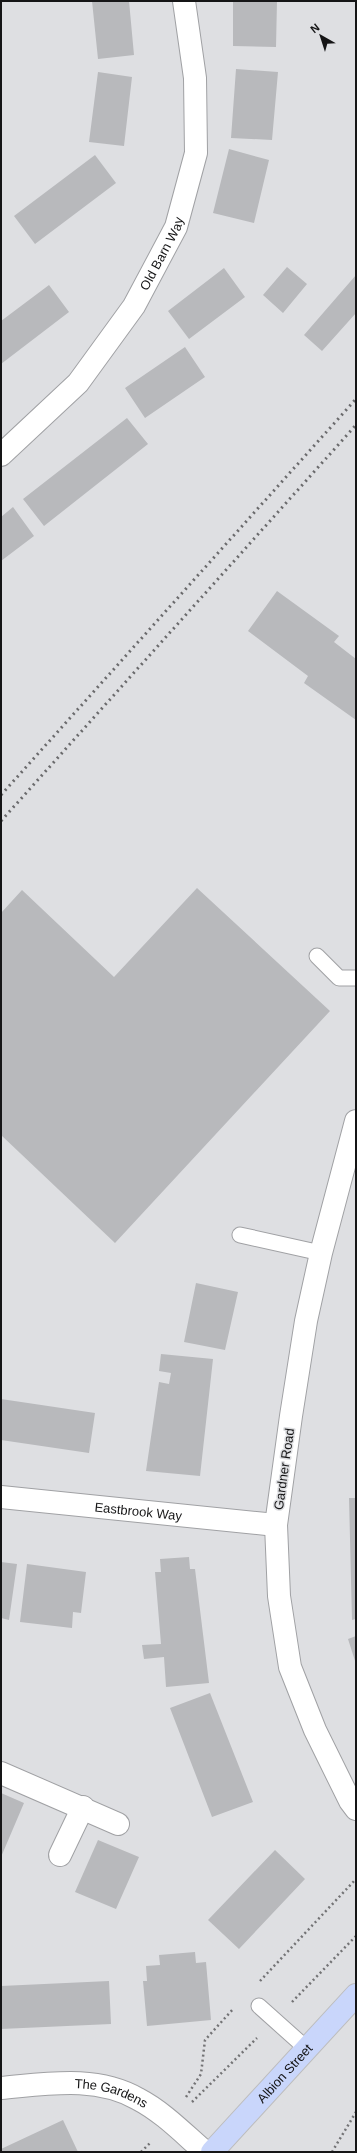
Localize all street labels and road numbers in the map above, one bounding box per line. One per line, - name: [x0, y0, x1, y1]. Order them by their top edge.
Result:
- street label: Old Barn Way: [136, 215, 186, 293]
- street label: Gardner Road: [271, 1427, 297, 1511]
- street label: Eastbrook Way: [94, 1499, 183, 1523]
- street label: Albion Street: [254, 2040, 315, 2106]
- street label: The Gardens: [74, 2076, 151, 2111]

